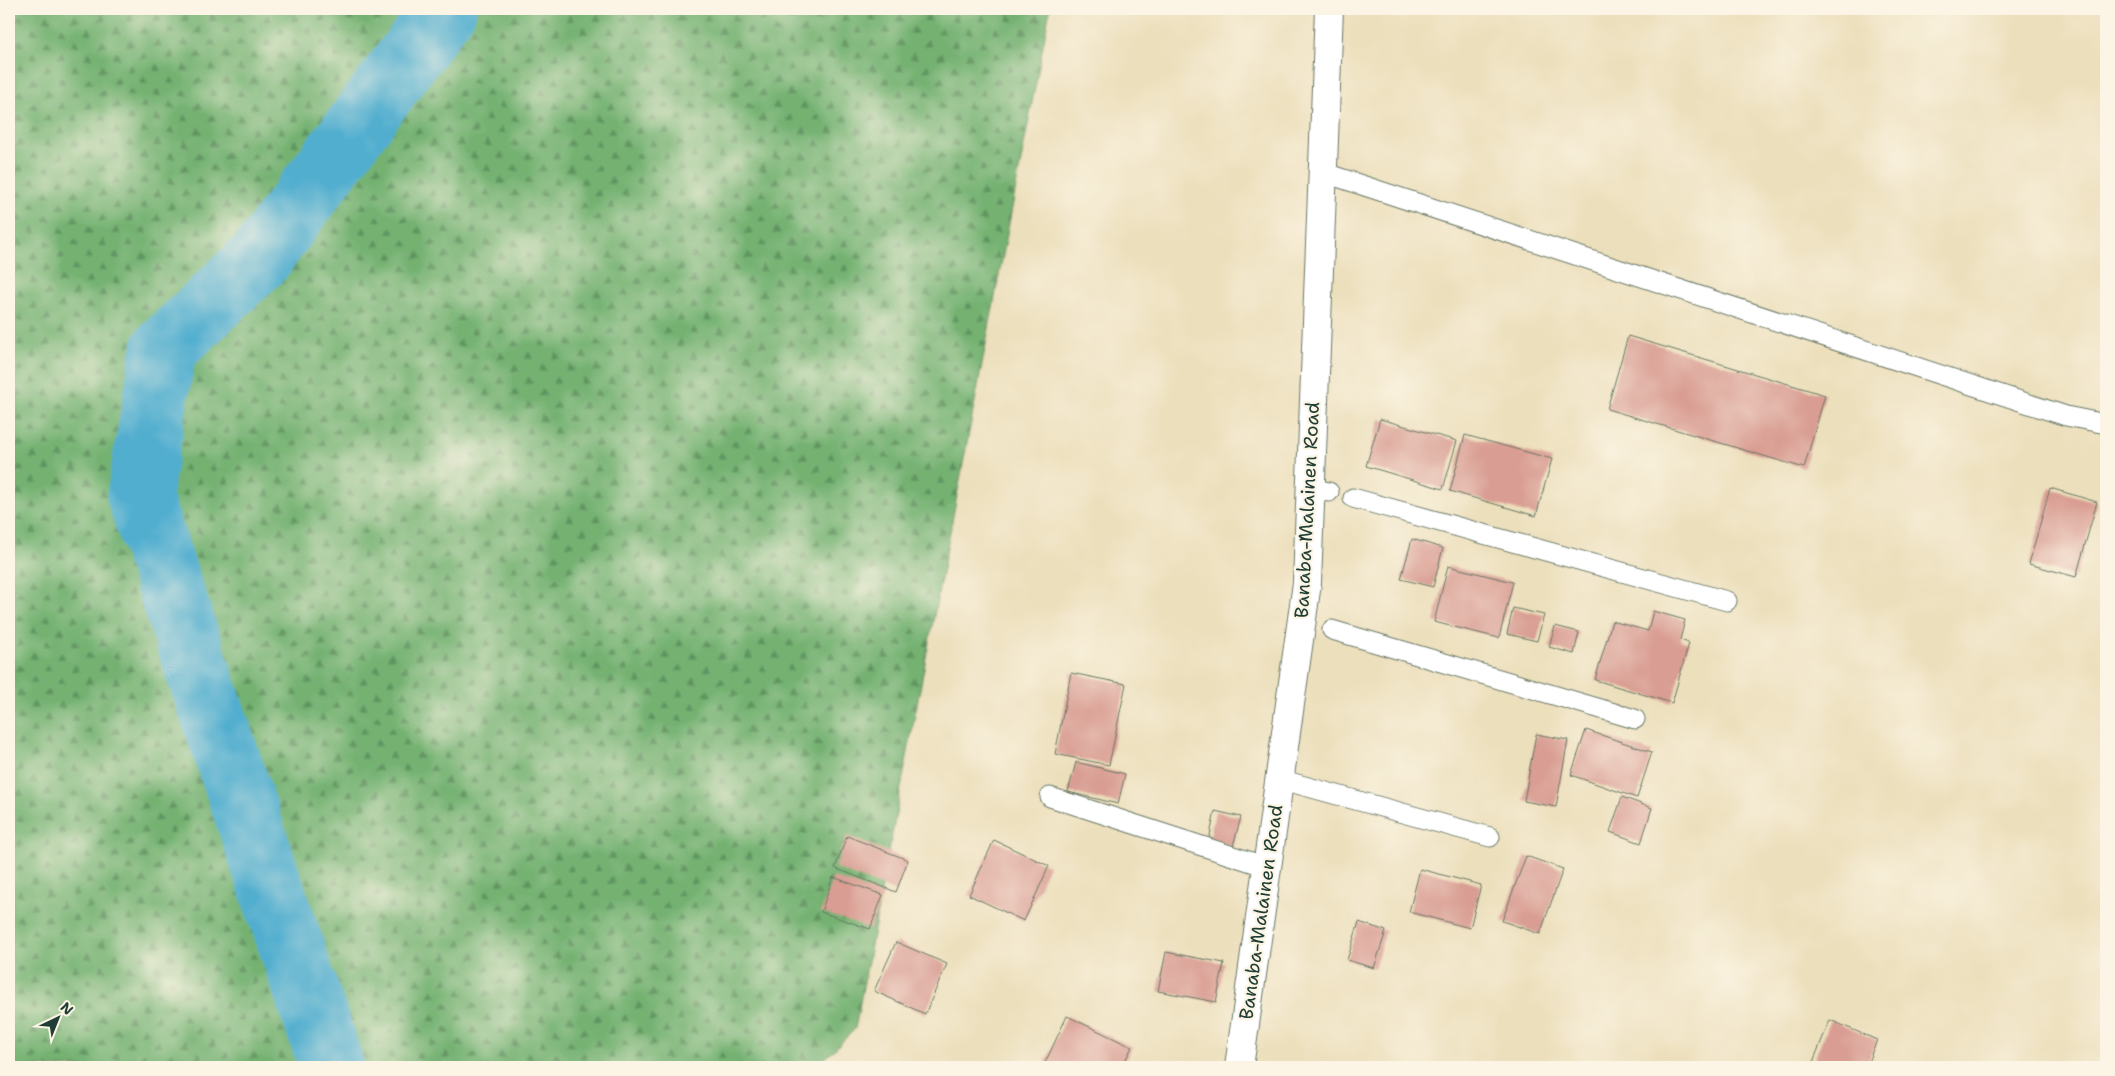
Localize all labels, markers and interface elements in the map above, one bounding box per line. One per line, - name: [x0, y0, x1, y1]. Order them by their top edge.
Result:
- street label: Banaba-Malainen Road: [1289, 401, 1325, 619]
- street label: Banaba-Malainen Road: [1234, 803, 1288, 1021]
- north arrow: [32, 994, 82, 1044]
- text: N: [57, 998, 77, 1019]

